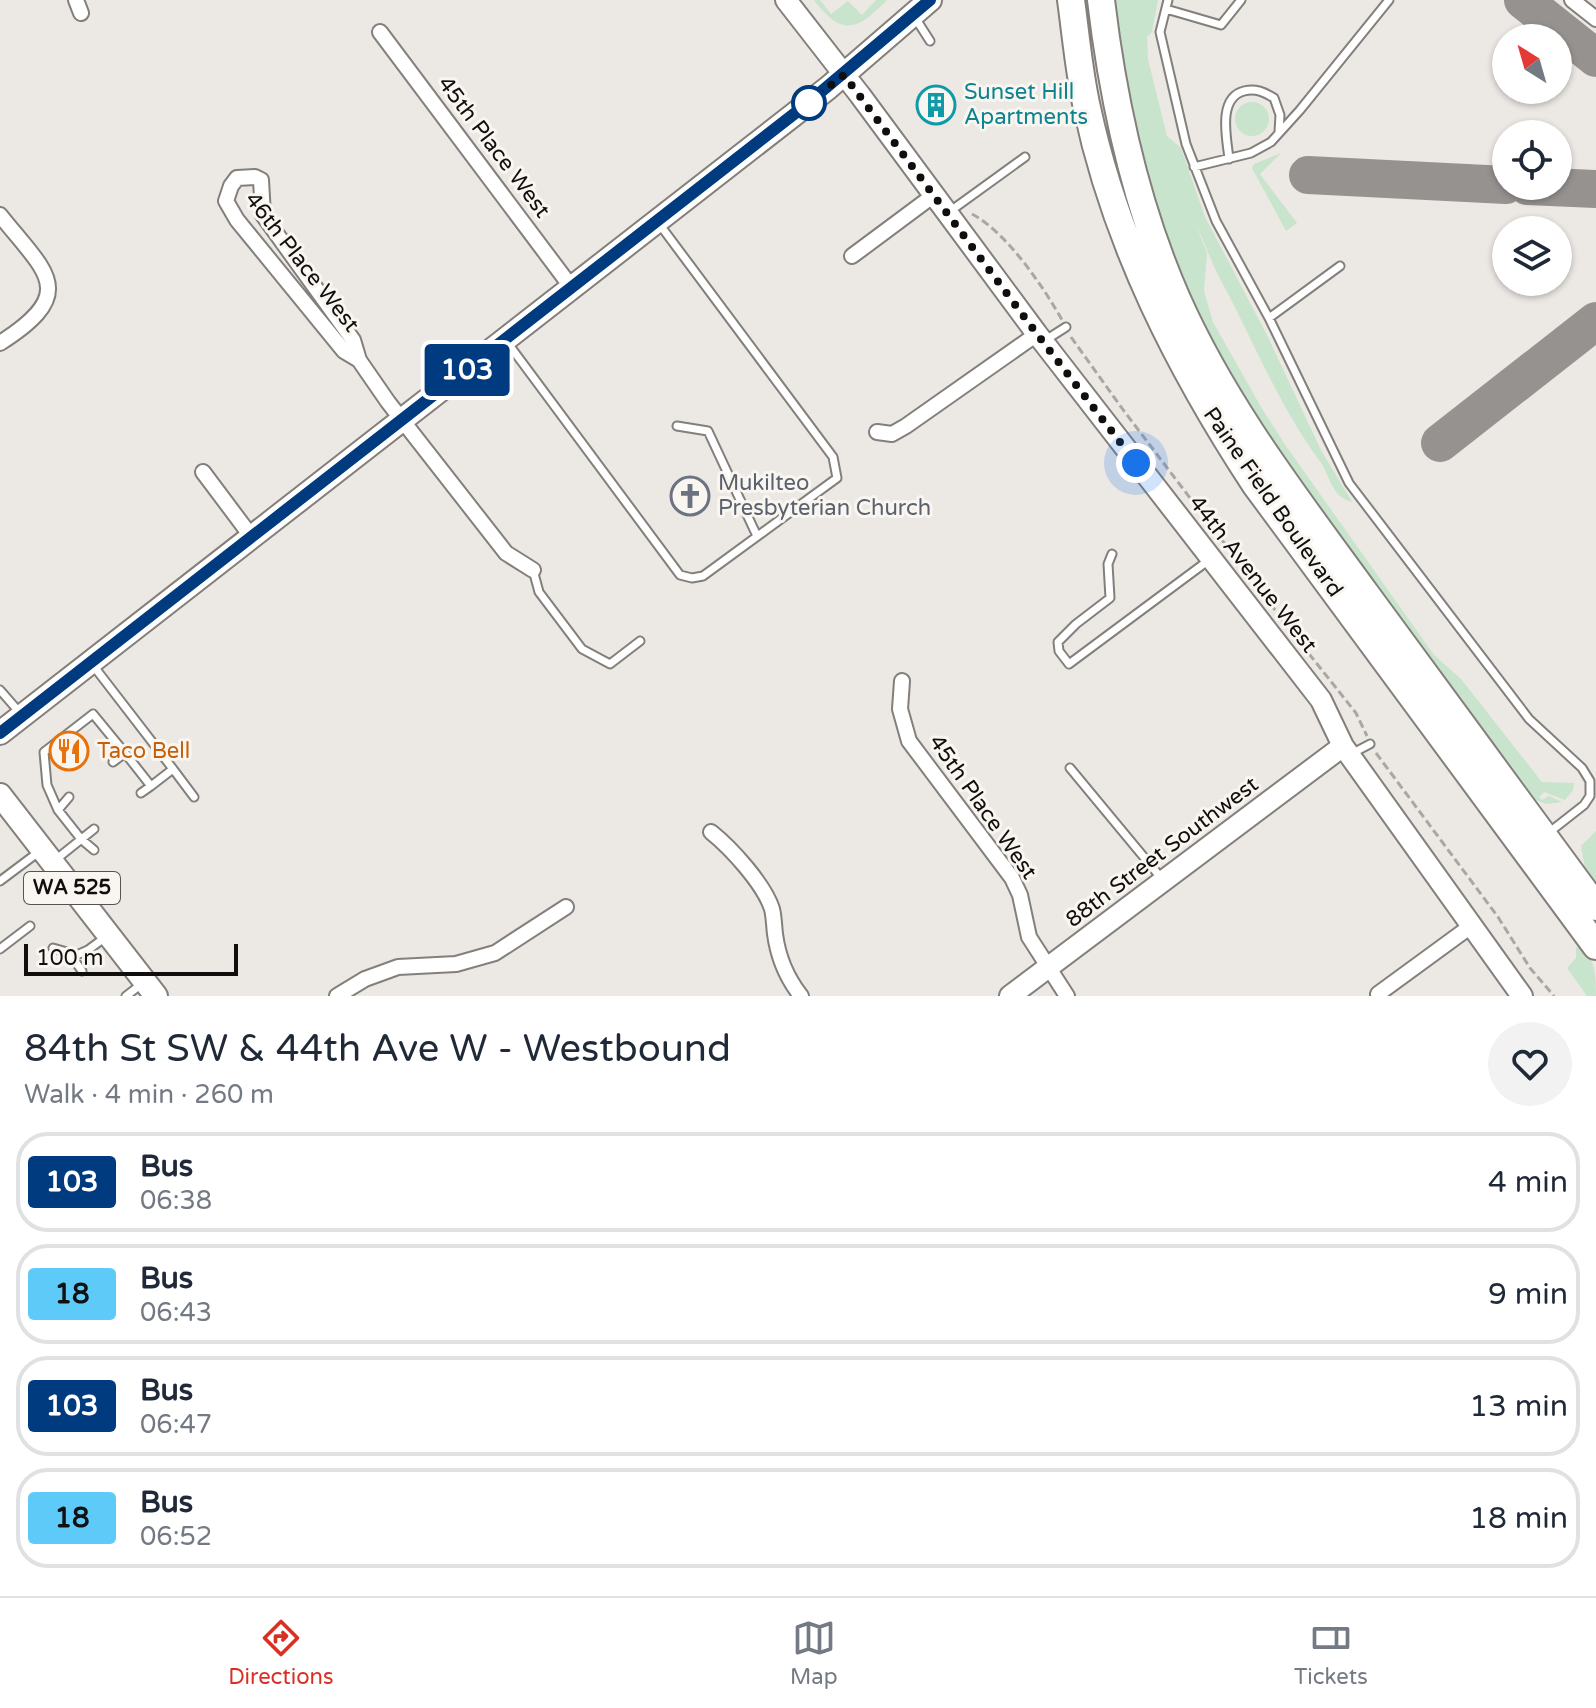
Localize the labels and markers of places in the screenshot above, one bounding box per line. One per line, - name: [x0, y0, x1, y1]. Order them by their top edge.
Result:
- place label: Sunset Hill Apartments: [964, 79, 1088, 130]
- building icon: Sunset Hill Apartments: [915, 84, 957, 126]
- unlabelled marker: [792, 86, 826, 120]
- place label: Mukilteo Presbyterian Church: [718, 470, 931, 521]
- church icon: Mukilteo Presbyterian Church: [669, 475, 711, 517]
- restaurant icon: Taco Bell: [48, 730, 90, 772]
- place label: Taco Bell: [97, 738, 190, 764]

